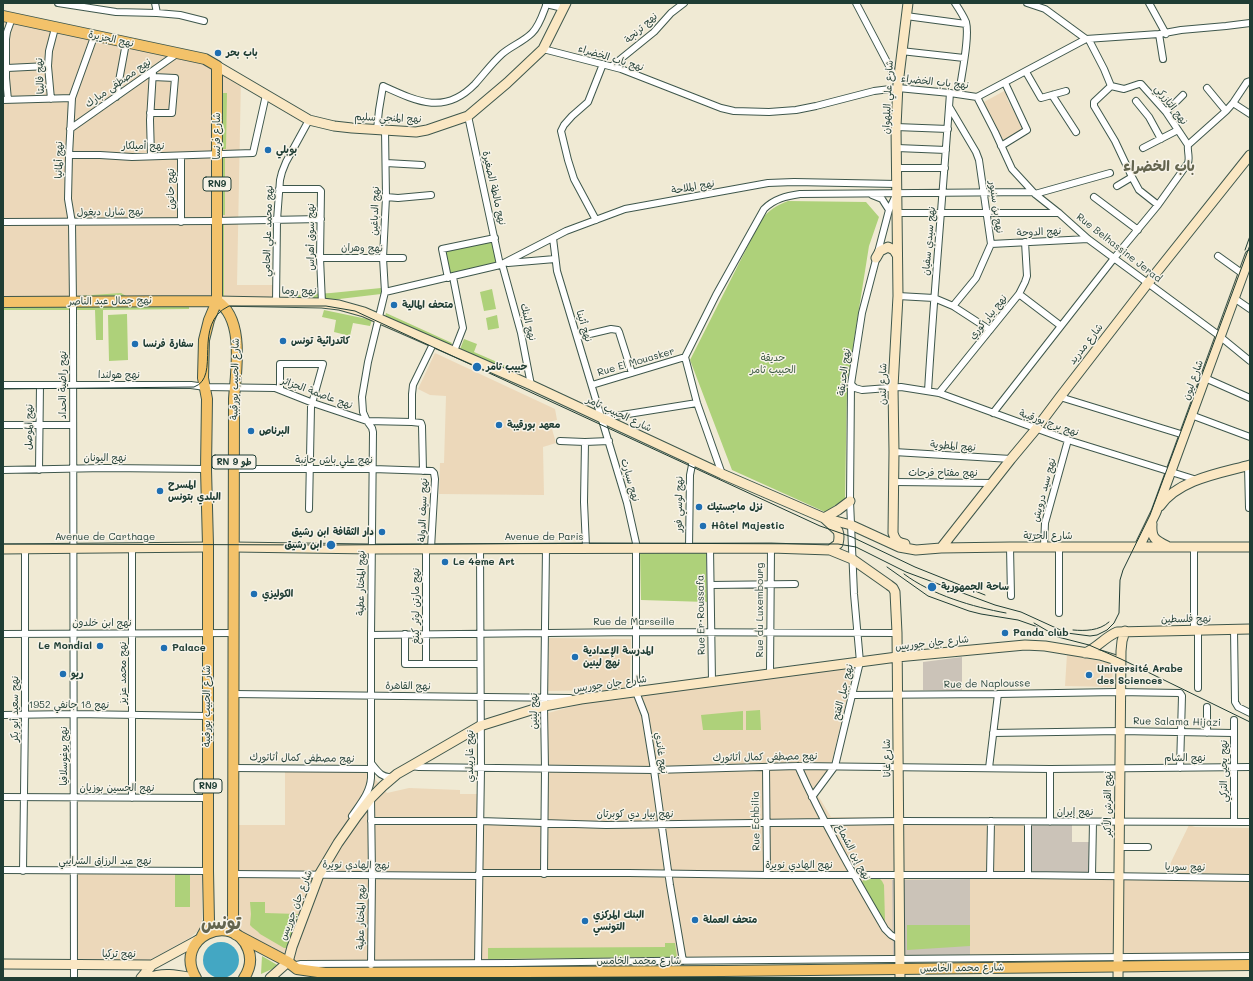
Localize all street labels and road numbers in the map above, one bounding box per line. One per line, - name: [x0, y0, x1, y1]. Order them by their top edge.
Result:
- street label: نهج ترنجة: [622, 10, 660, 46]
- street label: نهج الجزيرة: [87, 28, 135, 50]
- street label: نهج باب الخضراء: [577, 42, 645, 74]
- street label: نهج مصطفى مبارك: [83, 56, 153, 110]
- street label: نهج فاليتا: [33, 57, 47, 95]
- street label: شارع علي البلهوان: [880, 60, 896, 134]
- street label: نهج باب الخضراء: [901, 72, 969, 92]
- street label: نهج التازركي: [1152, 83, 1190, 127]
- street label: نهج المنجي سليم: [354, 111, 422, 125]
- street label: شارع فرنسا: [211, 113, 223, 159]
- street label: نهج أميلكار: [122, 140, 164, 152]
- street label: نهج ألمانيا: [53, 141, 65, 179]
- street label: نهج مالطة الصغيرة: [480, 150, 508, 226]
- street label: نهج حانون: [165, 168, 177, 210]
- road number: RN9: [203, 177, 231, 191]
- street label: نهج الملاحة: [671, 177, 715, 197]
- street label: نهج بن سنيور: [986, 180, 1006, 234]
- street label: نهج محمد علي الحامي: [260, 185, 276, 277]
- street label: نهج الدباغين: [368, 186, 382, 236]
- street label: نهج سوق أهراس: [305, 203, 317, 271]
- street label: نهج شارل ديغول: [77, 205, 143, 219]
- street label: نهج سيدي سفيان: [920, 206, 938, 276]
- street label: Rue Belhassine Jerad: [1074, 211, 1164, 285]
- street label: نهج الدوحة: [1016, 225, 1062, 239]
- street label: نهج وهران: [341, 242, 383, 254]
- street label: نهج روما: [281, 285, 317, 297]
- street label: نهج بيار كوري: [966, 292, 1010, 342]
- street label: نهج جمال عبد الناصر: [68, 294, 152, 308]
- street label: نهج البنك: [518, 302, 538, 342]
- street label: نهج أثينا: [574, 309, 594, 343]
- street label: شارع مدريد: [1066, 321, 1106, 367]
- street label: شارع الحبيب بورقيبة: [228, 338, 242, 420]
- street label: Rue El Mouasker: [596, 345, 676, 379]
- street label: نهج الحديقة: [835, 348, 853, 396]
- street label: نهج راضية الحداد: [57, 351, 69, 419]
- street label: شارع ليون: [1180, 358, 1206, 402]
- street label: شارع لندن: [877, 363, 889, 405]
- street label: نهج هولندا: [98, 369, 140, 381]
- street label: نهج عاصمة الجزائر: [280, 375, 354, 411]
- street label: شارع الحبيب ثامر: [584, 394, 654, 434]
- street label: نهج الموصل: [23, 404, 35, 450]
- street label: نهج برج بورقيبة: [1018, 407, 1080, 439]
- street label: نهج المطوية: [930, 438, 976, 454]
- street label: نهج اليونان: [84, 452, 126, 464]
- street label: نهج علي باش حانبة: [295, 454, 373, 466]
- road number: RN 9 طو: [212, 455, 256, 469]
- street label: نهج سبارت: [618, 457, 642, 503]
- street label: نهج سيد درويش: [1030, 457, 1058, 523]
- street label: نهج مفتاح فرحات: [908, 467, 978, 479]
- street label: نهج لوسي فور: [673, 476, 685, 532]
- street label: نهج سيف الدولة: [416, 478, 430, 542]
- street label: شارع الحرّيّة: [1023, 530, 1073, 542]
- street label: Avenue de Carthage: [55, 531, 155, 543]
- street label: Avenue de Paris: [505, 531, 583, 543]
- street label: نهج المختار عطية: [354, 550, 368, 616]
- street label: Rue du Luxembourg: [754, 563, 766, 657]
- street label: نهج مارتن لوثر كينغ: [410, 568, 422, 644]
- street label: Rue Er·Roussafa: [694, 575, 708, 655]
- street label: نهج فلسطين: [1161, 613, 1211, 625]
- street label: Rue de Marseille: [593, 616, 675, 628]
- street label: نهج ابن خلدون: [72, 617, 132, 629]
- street label: شارع جان جوريس: [894, 633, 970, 653]
- street label: نهج محمد عزيز: [117, 642, 129, 704]
- street label: نهج جبل الفتح: [830, 663, 856, 721]
- street label: شارع الحبيب بورقيبة: [201, 665, 213, 747]
- street label: شارع جان جوريس: [572, 673, 648, 695]
- street label: نهج سعيد أبو بكر: [9, 676, 21, 742]
- street label: Rue de Naplousse: [944, 677, 1030, 691]
- street label: نهج القاهرة: [385, 680, 431, 692]
- street label: نهج لينين: [528, 693, 540, 729]
- street label: نهج 18 جانفي 1952: [29, 699, 109, 711]
- street label: Rue Salama Hijazi: [1133, 715, 1221, 729]
- street label: نهج يوغوسلافيا: [58, 726, 70, 786]
- street label: نهج غاريبلدي: [464, 730, 476, 782]
- street label: نهج غاندي: [652, 731, 670, 775]
- street label: شارع غانا: [881, 739, 893, 777]
- street label: نهج يحيى التركي: [1218, 740, 1230, 802]
- street label: نهج مصطفى كمال أتاتورك: [712, 750, 818, 764]
- street label: نهج مصطفى كمال أتاتورك: [249, 751, 355, 765]
- street label: نهج الشام: [1164, 752, 1206, 764]
- street label: نهج القرش الأكبر: [1102, 771, 1114, 837]
- road number: RN9: [194, 779, 222, 793]
- street label: نهج الحسين بوزيان: [80, 782, 154, 794]
- street label: Rue Echbilia: [749, 791, 763, 851]
- street label: نهج إيران: [1057, 806, 1093, 818]
- street label: نهج بيار دي كوبرتان: [596, 808, 674, 820]
- street label: نهج إبن الشماع: [833, 822, 873, 882]
- street label: نهج عبد الرزاق الشرايبي: [59, 855, 151, 867]
- street label: نهج الهادي نويرة: [322, 858, 390, 872]
- street label: نهج الهادي نويرة: [765, 859, 833, 871]
- street label: نهج سوريا: [1165, 861, 1205, 873]
- street label: شارع جان جوريس: [277, 868, 315, 942]
- street label: نهج المختار عطية: [354, 884, 368, 950]
- street label: نهج تركيا: [102, 948, 136, 960]
- street label: شارع محمد الخامس: [597, 955, 681, 967]
- street label: شارع محمد الخامس: [920, 961, 1004, 975]

